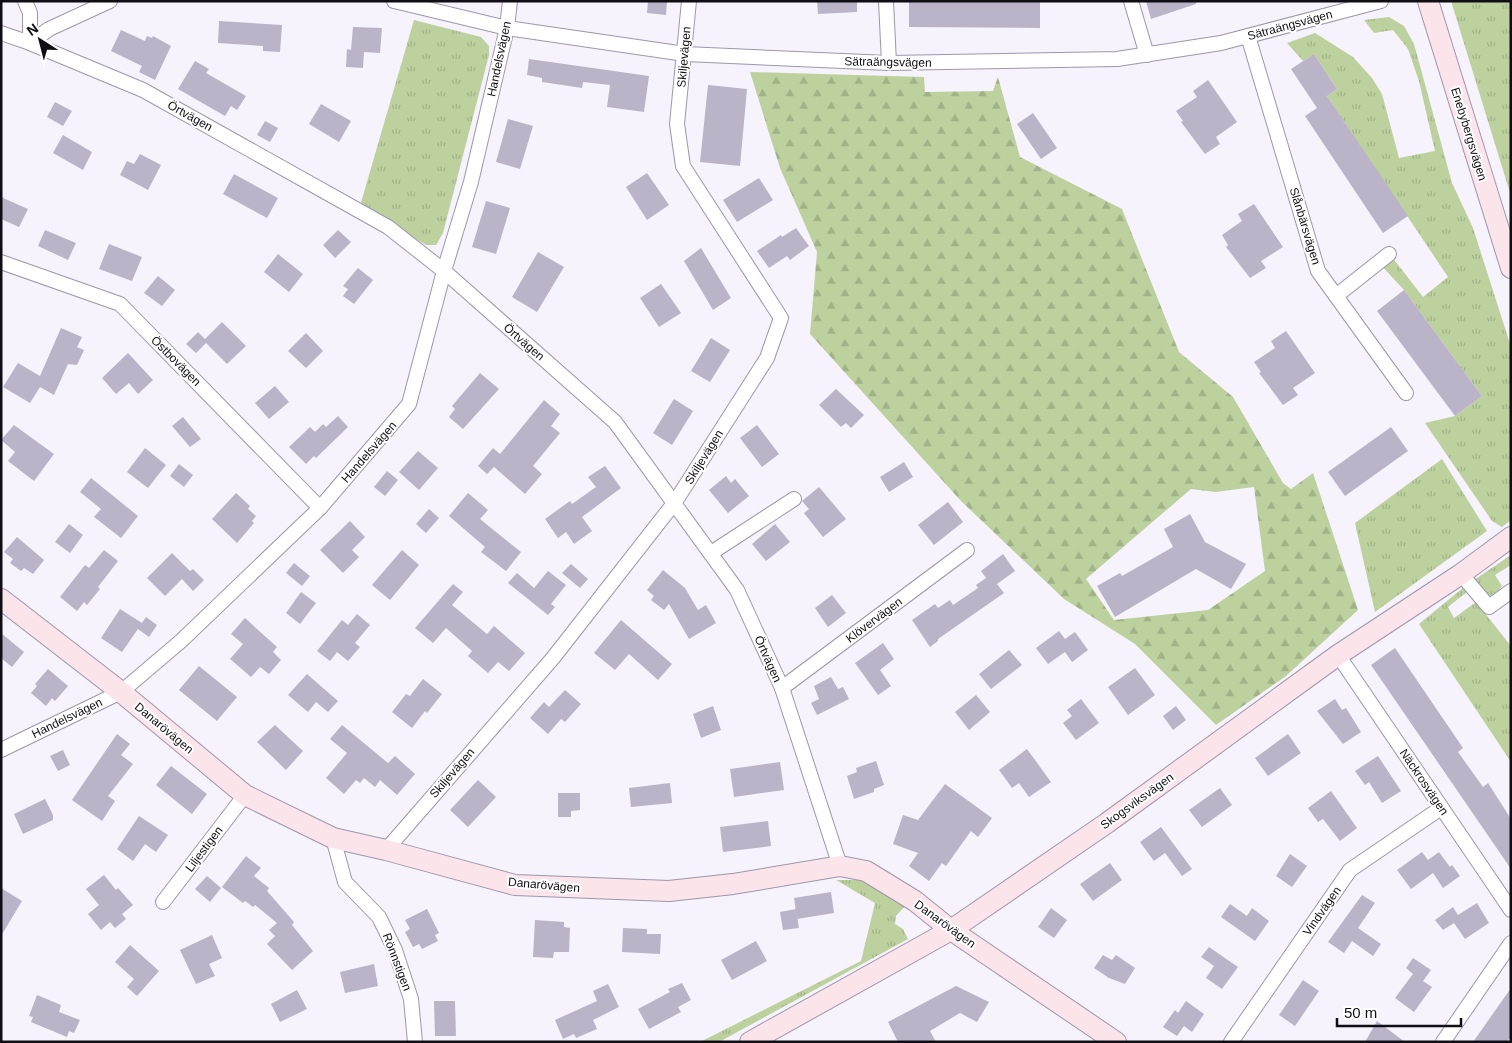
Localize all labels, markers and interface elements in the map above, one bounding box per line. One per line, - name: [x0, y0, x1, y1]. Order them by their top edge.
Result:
- street label: Sätraängsvägen: [1246, 7, 1334, 43]
- north arrow: [15, 15, 65, 65]
- text: N: [24, 20, 41, 39]
- street label: Handelsvägen: [484, 20, 514, 98]
- street label: Skiljevägen: [674, 26, 694, 88]
- street label: Sätraängsvägen: [844, 54, 932, 70]
- street label: Enebybergsvägen: [1448, 86, 1490, 182]
- street label: Örtvägen: [165, 98, 215, 134]
- street label: Slånbärsvägen: [1287, 186, 1323, 266]
- street label: Örtvägen: [501, 321, 547, 363]
- street label: Östbovägen: [148, 333, 204, 389]
- street label: Handelsvägen: [339, 418, 399, 486]
- street label: Skiljevägen: [682, 427, 726, 487]
- street label: Klövervägen: [843, 594, 905, 646]
- street label: Örtvägen: [752, 634, 784, 684]
- street label: Handelsvägen: [29, 695, 105, 741]
- street label: Danarövägen: [132, 699, 196, 757]
- street label: Skiljevägen: [427, 745, 477, 801]
- street label: Näckrosvägen: [1397, 746, 1451, 818]
- street label: Skogsviksvägen: [1098, 770, 1176, 832]
- street label: Liljestigen: [182, 823, 226, 875]
- street label: Danarövägen: [507, 875, 581, 895]
- street label: Vindvägen: [1300, 884, 1344, 938]
- street label: Danarövägen: [912, 897, 978, 951]
- street label: Rönnstigen: [380, 931, 414, 993]
- scale bar: [1337, 996, 1461, 1028]
- text: 50 m: [1344, 1004, 1377, 1021]

